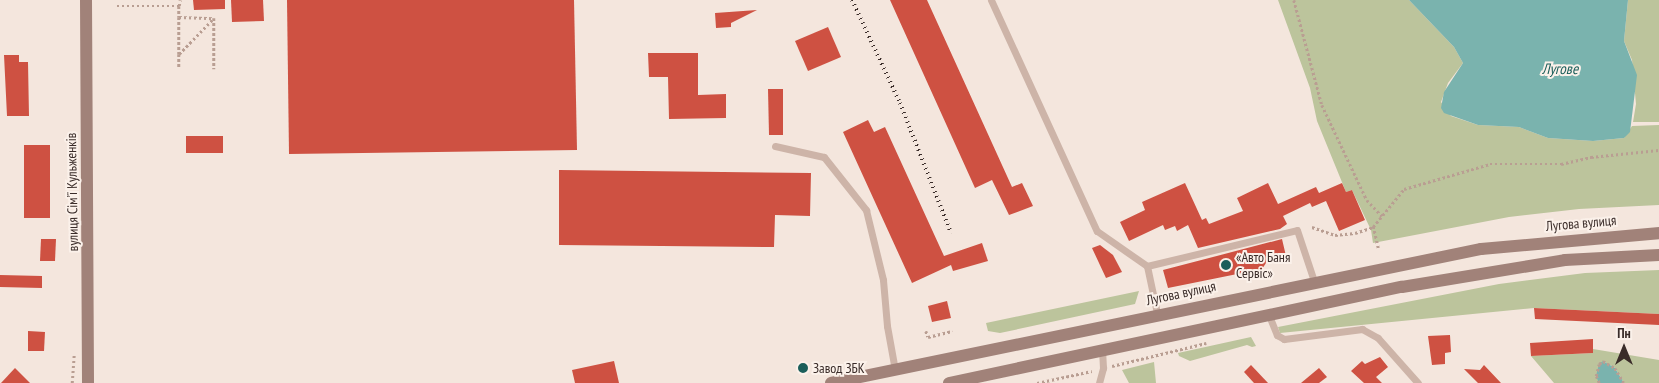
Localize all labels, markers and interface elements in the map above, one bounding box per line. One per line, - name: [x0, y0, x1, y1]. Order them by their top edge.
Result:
- water label: Лугове: [1542, 60, 1578, 78]
- street label: вулиця Сімʼї Кульженків: [63, 133, 81, 251]
- street label: Лугова вулиця: [1545, 212, 1617, 234]
- place label: «Авто Баня Сервіс»: [1236, 249, 1290, 282]
- marker: «Авто Баня Сервіс»: [1220, 259, 1232, 271]
- street label: Лугова вулиця: [1145, 277, 1217, 309]
- north arrow: [1599, 323, 1649, 373]
- text: Пн: [1617, 324, 1631, 342]
- place label: Завод ЗБК: [813, 360, 865, 376]
- marker: Завод ЗБК: [797, 362, 809, 374]

